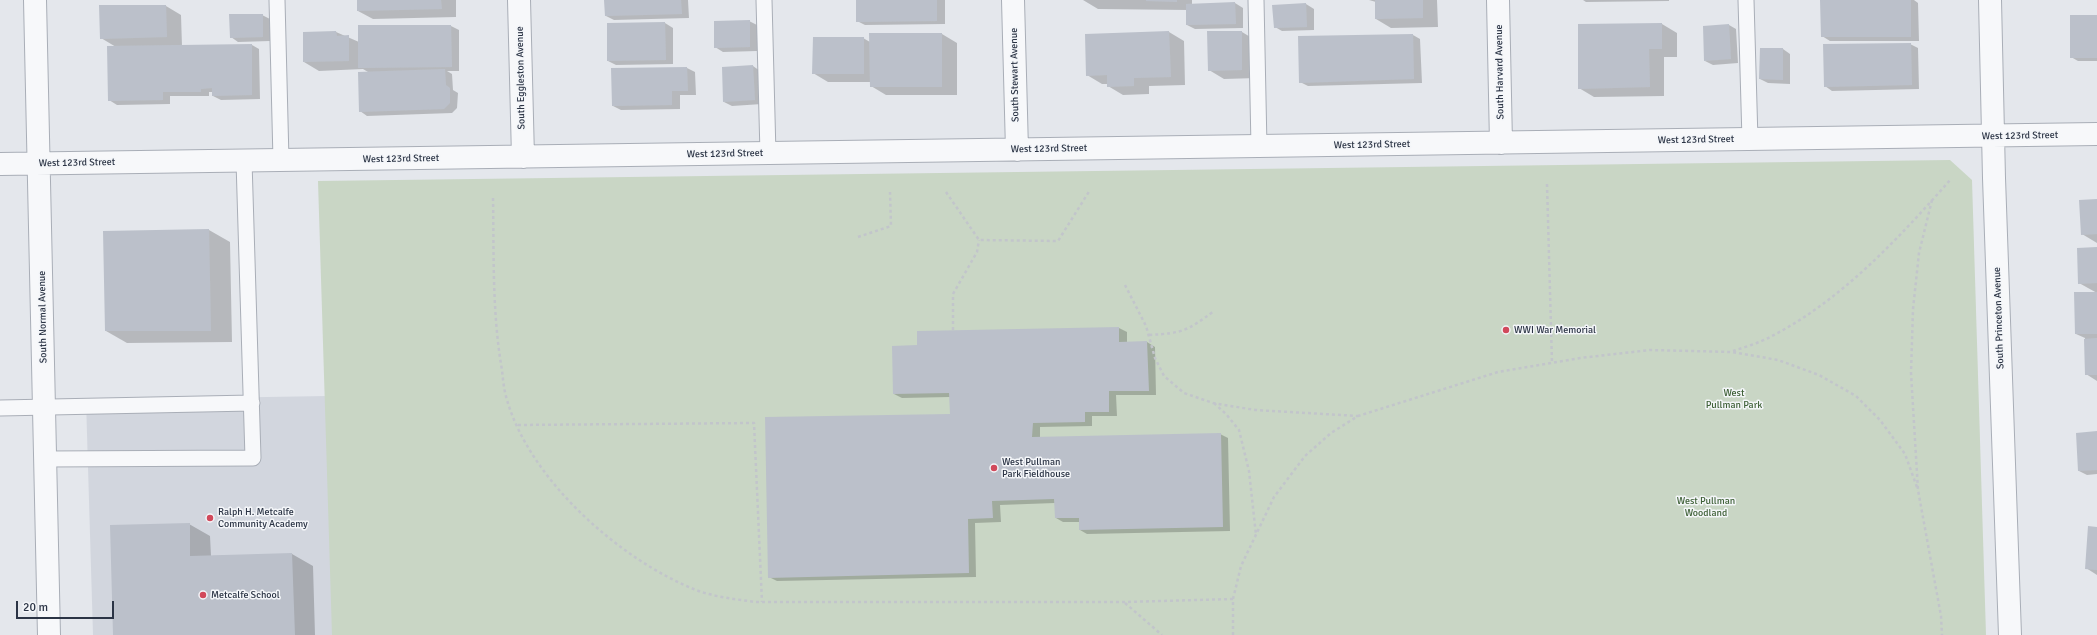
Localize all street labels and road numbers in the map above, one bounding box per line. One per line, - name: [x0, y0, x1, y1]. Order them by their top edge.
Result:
- street label: South Harvard Avenue: [1493, 24, 1507, 120]
- street label: South Eggleston Avenue: [514, 26, 528, 130]
- street label: South Stewart Avenue: [1008, 28, 1022, 122]
- street label: West 123rd Street: [1982, 129, 2058, 143]
- street label: West 123rd Street: [1658, 133, 1734, 147]
- street label: West 123rd Street: [1334, 138, 1410, 152]
- street label: West 123rd Street: [1011, 142, 1087, 156]
- street label: West 123rd Street: [687, 147, 763, 161]
- street label: West 123rd Street: [363, 152, 439, 166]
- street label: West 123rd Street: [39, 156, 115, 170]
- street label: South Princeton Avenue: [1991, 267, 2007, 369]
- street label: South Normal Avenue: [36, 271, 50, 363]

